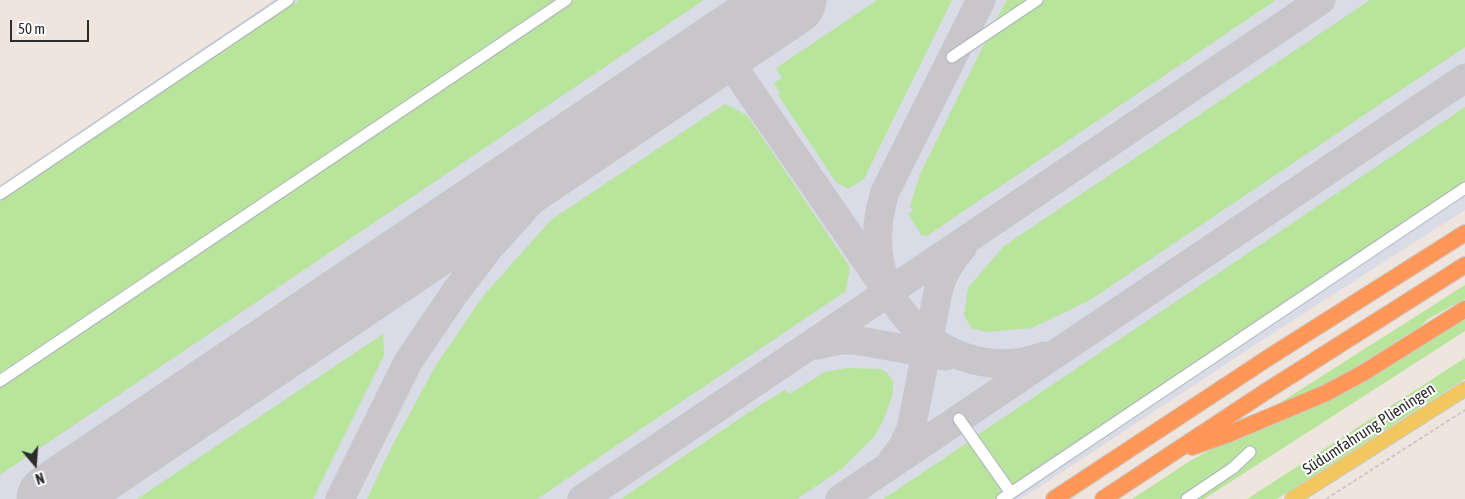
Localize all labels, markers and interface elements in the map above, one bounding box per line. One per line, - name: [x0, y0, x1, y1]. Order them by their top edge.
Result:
- scale bar: [12, 10, 91, 42]
- text: 50 m: [18, 20, 45, 37]
- street label: Südumfahrung Plieningen: [1299, 379, 1439, 479]
- north arrow: [10, 439, 60, 489]
- text: N: [33, 469, 46, 487]

